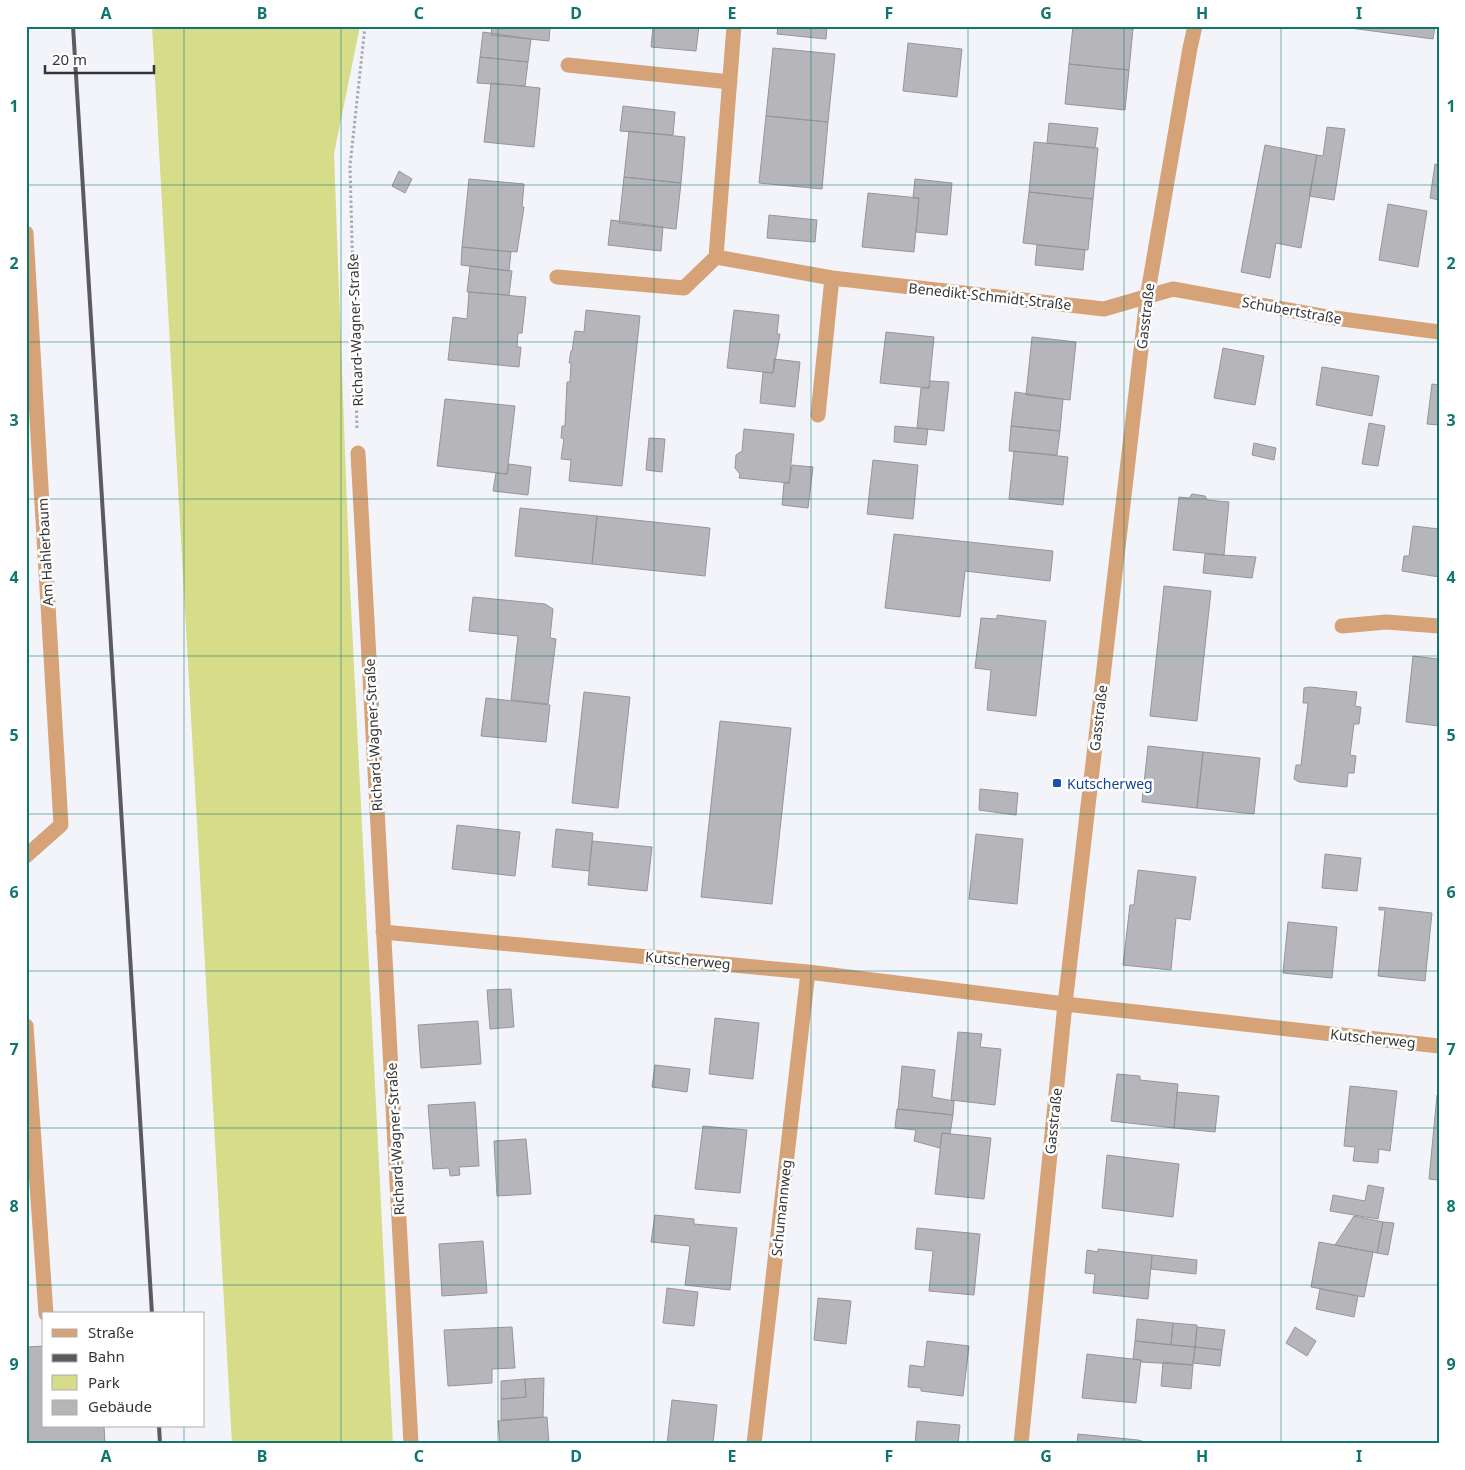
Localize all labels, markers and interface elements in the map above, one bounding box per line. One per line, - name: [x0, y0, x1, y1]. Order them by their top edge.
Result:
- text: A: [100, 2, 112, 24]
- text: B: [257, 2, 267, 24]
- text: C: [414, 2, 424, 24]
- text: D: [570, 2, 582, 24]
- text: E: [728, 2, 737, 24]
- text: F: [885, 2, 893, 24]
- text: G: [1040, 2, 1052, 24]
- text: H: [1196, 2, 1208, 24]
- text: I: [1356, 2, 1362, 24]
- scale bar: [45, 42, 154, 74]
- text: 20 m: [52, 49, 87, 69]
- text: 1: [9, 95, 19, 117]
- text: 1: [1446, 95, 1456, 117]
- text: 2: [9, 252, 19, 274]
- text: 2: [1446, 252, 1456, 274]
- street label: Richard-Wagner-Straße: [343, 253, 367, 407]
- street label: Benedikt-Schmidt-Straße: [908, 278, 1072, 314]
- street label: Gasstraße: [1132, 282, 1158, 350]
- street label: Schubertstraße: [1241, 292, 1343, 328]
- text: 3: [9, 409, 19, 431]
- text: 3: [1446, 409, 1456, 431]
- street label: Am Hahlerbaum: [33, 498, 57, 606]
- text: 4: [9, 566, 19, 588]
- text: 4: [1446, 566, 1456, 588]
- street label: Richard-Wagner-Straße: [360, 658, 386, 812]
- street label: Gasstraße: [1085, 684, 1111, 752]
- text: 5: [9, 724, 19, 746]
- text: 5: [1446, 724, 1456, 746]
- place label: Kutscherweg: [1067, 774, 1153, 793]
- marker: Kutscherweg: [1051, 777, 1063, 789]
- text: 6: [9, 881, 19, 903]
- text: 6: [1446, 881, 1456, 903]
- street label: Kutscherweg: [645, 947, 731, 973]
- street label: Kutscherweg: [1329, 1024, 1417, 1052]
- text: 7: [9, 1038, 19, 1060]
- text: 7: [1446, 1038, 1456, 1060]
- street label: Richard-Wagner-Straße: [382, 1062, 408, 1216]
- street label: Gasstraße: [1040, 1087, 1066, 1155]
- street label: Schumannweg: [766, 1159, 796, 1257]
- text: 8: [9, 1195, 19, 1217]
- text: 8: [1446, 1195, 1456, 1217]
- legend: [42, 1312, 205, 1428]
- text: Straße: [88, 1322, 134, 1342]
- text: Bahn: [88, 1346, 125, 1366]
- text: 9: [9, 1353, 19, 1375]
- text: 9: [1446, 1353, 1456, 1375]
- text: Park: [88, 1372, 120, 1392]
- text: Gebäude: [88, 1396, 152, 1416]
- text: A: [100, 1445, 112, 1467]
- text: B: [257, 1445, 267, 1467]
- text: C: [414, 1445, 424, 1467]
- text: D: [570, 1445, 582, 1467]
- text: E: [728, 1445, 737, 1467]
- text: F: [885, 1445, 893, 1467]
- text: G: [1040, 1445, 1052, 1467]
- text: H: [1196, 1445, 1208, 1467]
- text: I: [1356, 1445, 1362, 1467]

